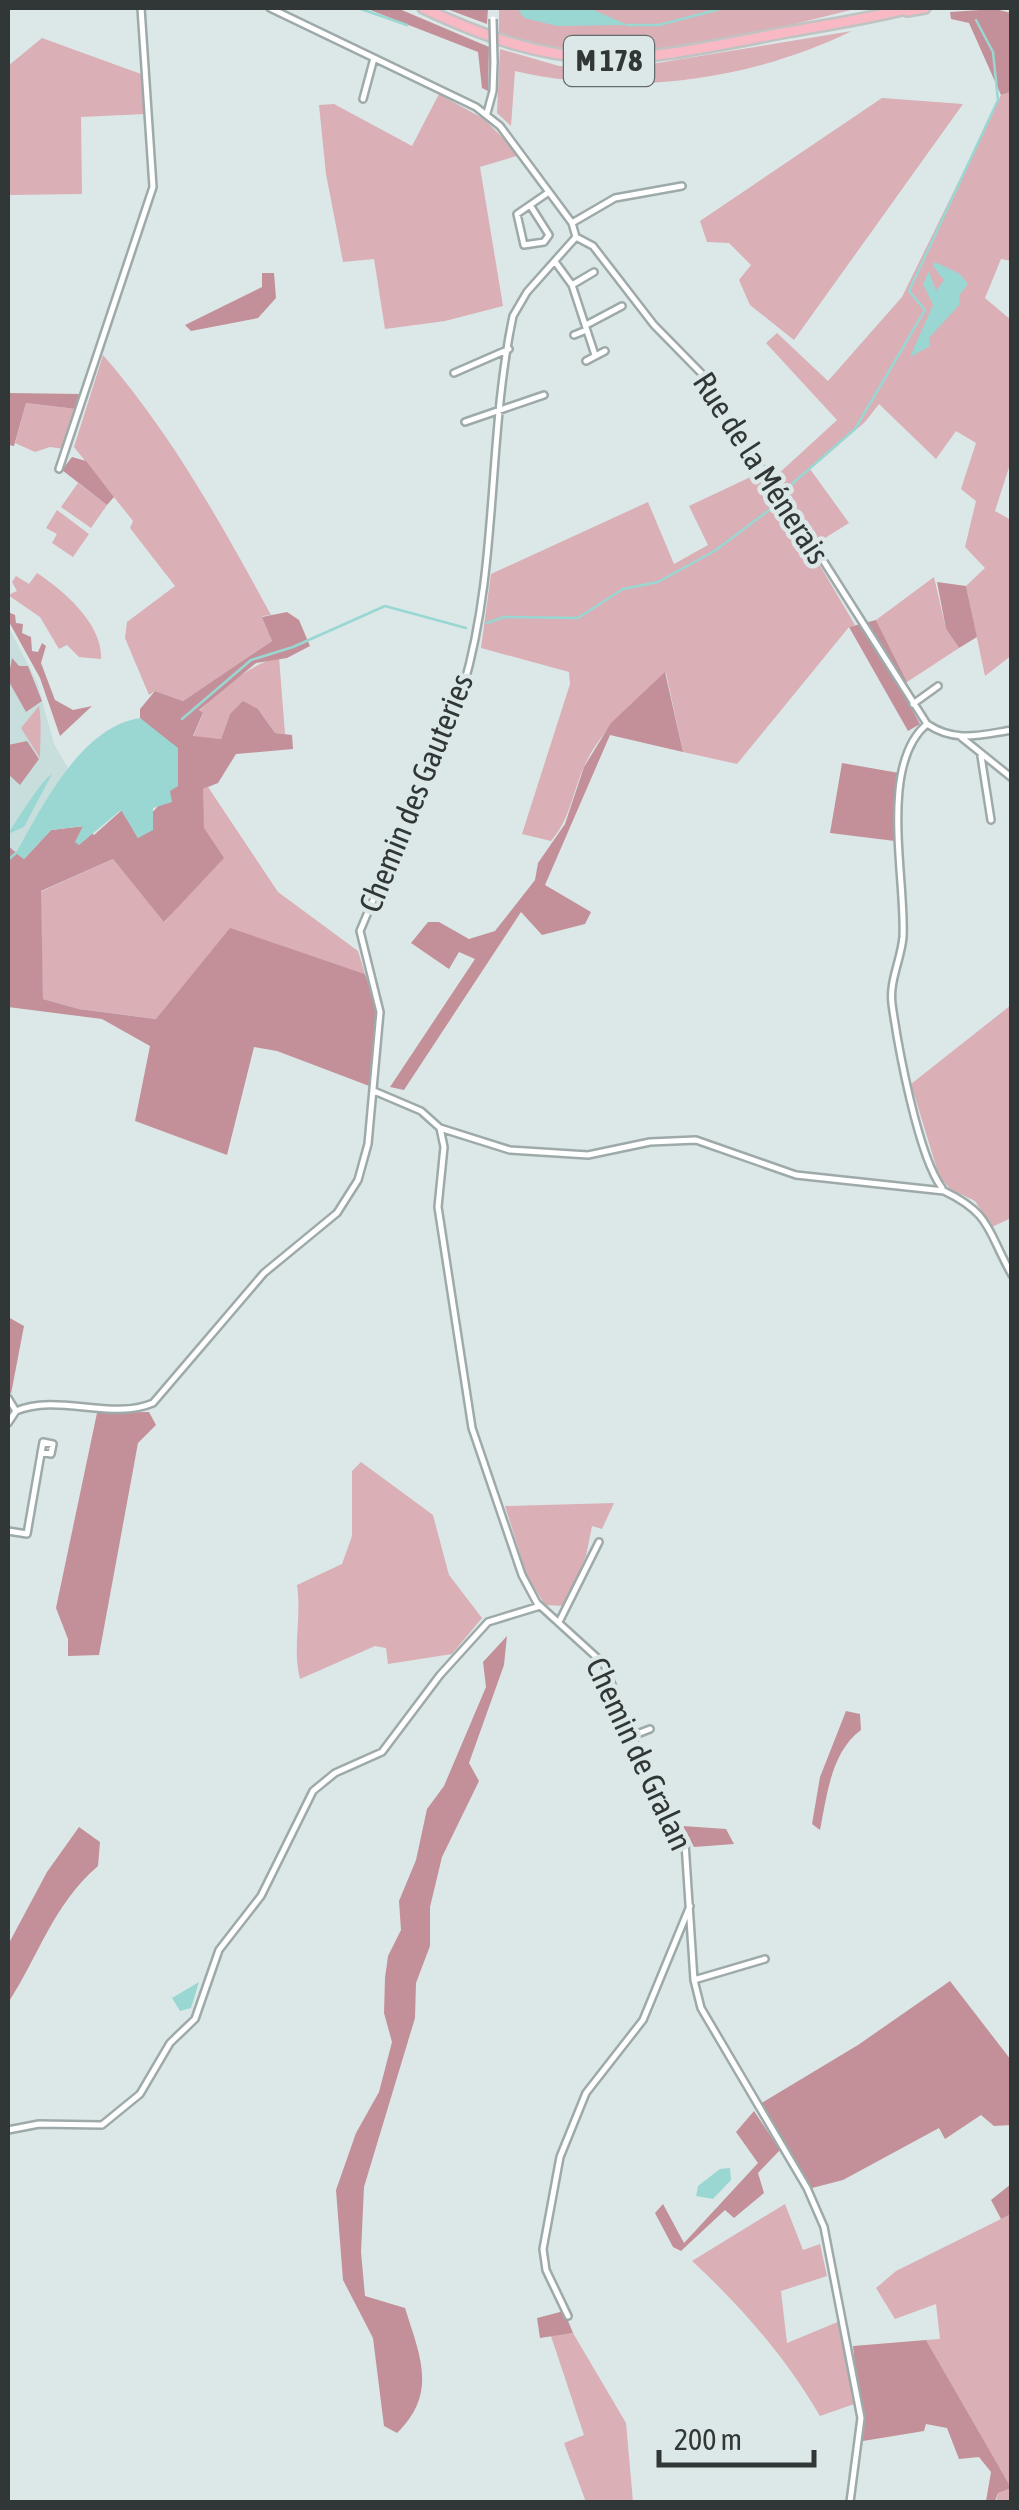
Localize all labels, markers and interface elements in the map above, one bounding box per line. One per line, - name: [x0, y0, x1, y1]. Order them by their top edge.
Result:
- road number: M 178: [564, 36, 654, 86]
- street label: Rue de la Ménerais: [686, 365, 837, 570]
- street label: Chemin des Gauteries: [351, 668, 480, 917]
- street label: Chemin de Gralan: [579, 1652, 700, 1856]
- scale bar: [659, 2405, 814, 2467]
- text: 200 m: [674, 2422, 742, 2456]

